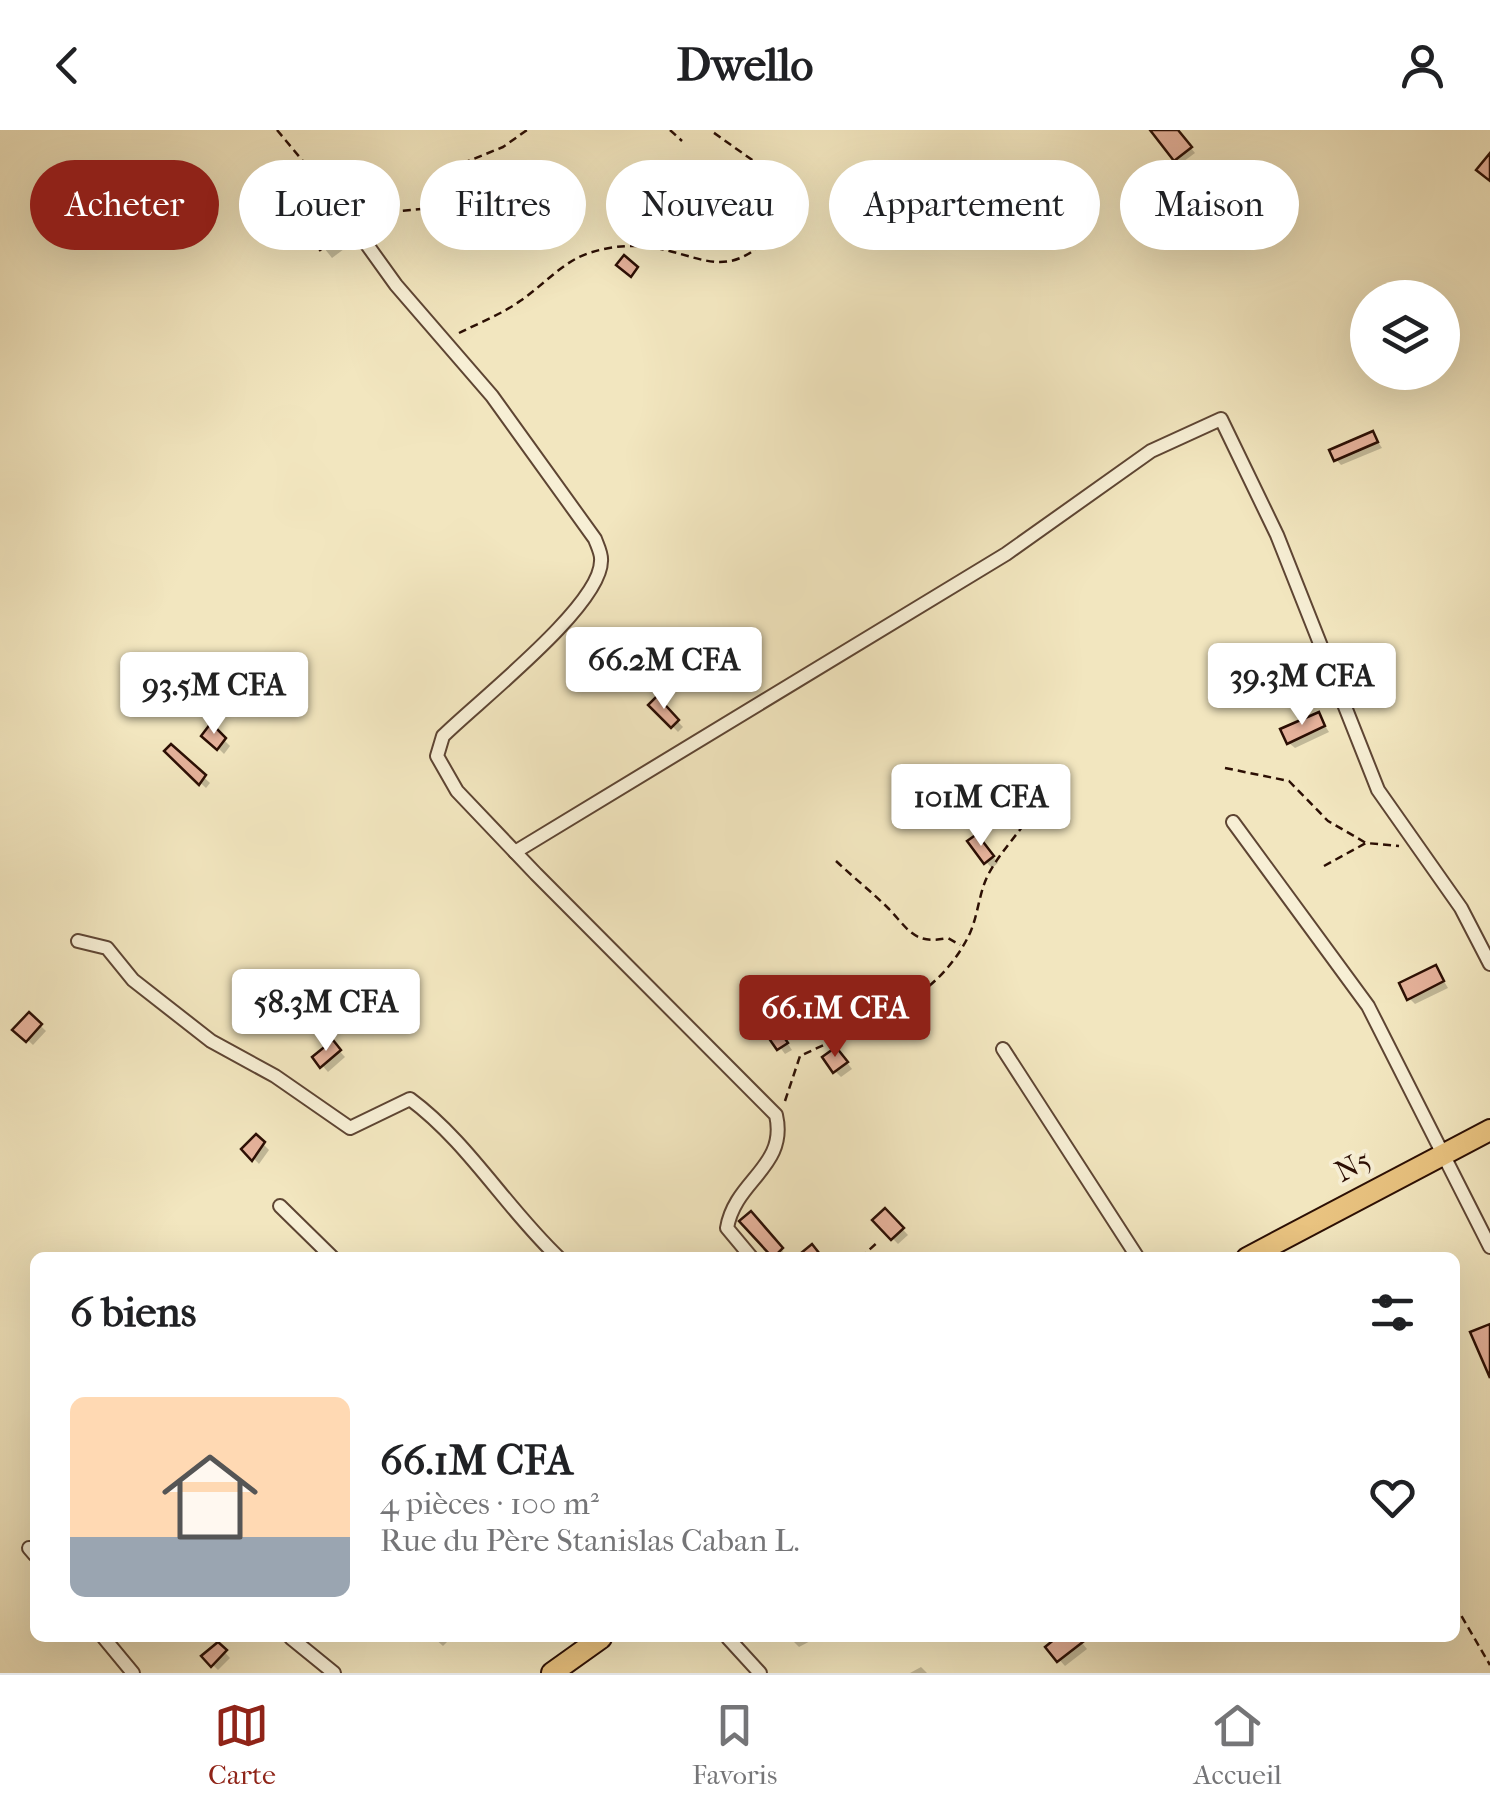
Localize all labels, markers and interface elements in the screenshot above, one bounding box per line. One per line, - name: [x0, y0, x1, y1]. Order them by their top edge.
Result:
- icon: back: [40, 38, 95, 93]
- icon: person: [1395, 38, 1450, 93]
- text: Dwello: [677, 39, 813, 92]
- chip: Acheter: [30, 160, 219, 250]
- chip: Louer: [239, 160, 400, 250]
- chip: Filtres: [420, 160, 586, 250]
- chip: Nouveau: [606, 160, 809, 250]
- chip: Appartement: [829, 160, 1100, 250]
- chip: Maison: [1120, 160, 1299, 250]
- map controls: [1350, 280, 1460, 390]
- button: layers: [1350, 280, 1460, 390]
- pin: 66.2M CFA: [550, 627, 778, 712]
- text: 66.2M CFA: [588, 641, 740, 678]
- pin: 39.3M CFA: [1188, 643, 1416, 728]
- pin: 93.5M CFA: [100, 652, 328, 737]
- text: 39.3M CFA: [1230, 657, 1374, 694]
- text: 93.5M CFA: [142, 666, 286, 703]
- pin: 101M CFA: [878, 764, 1084, 849]
- text: 101M CFA: [913, 778, 1049, 815]
- pin: 58.3M CFA: [212, 969, 440, 1054]
- pin: 66.1M CFA: [721, 975, 949, 1060]
- text: 58.3M CFA: [254, 983, 398, 1020]
- text: 66.1M CFA: [761, 989, 909, 1026]
- street label: N5: [1329, 1142, 1377, 1190]
- icon: filters: [1365, 1285, 1420, 1340]
- text: 6 biens: [70, 1288, 196, 1337]
- text: 66.1M CFA: [380, 1436, 573, 1485]
- icon: home: [150, 1437, 270, 1557]
- icon: heart: [1365, 1470, 1420, 1525]
- text: 4 pièces · 100 m²: [380, 1485, 599, 1522]
- text: Rue du Père Stanislas Caban L.: [380, 1522, 800, 1559]
- tab: Carte: [208, 1698, 276, 1791]
- tab: Favoris: [692, 1698, 777, 1791]
- tab: Accueil: [1193, 1698, 1282, 1791]

